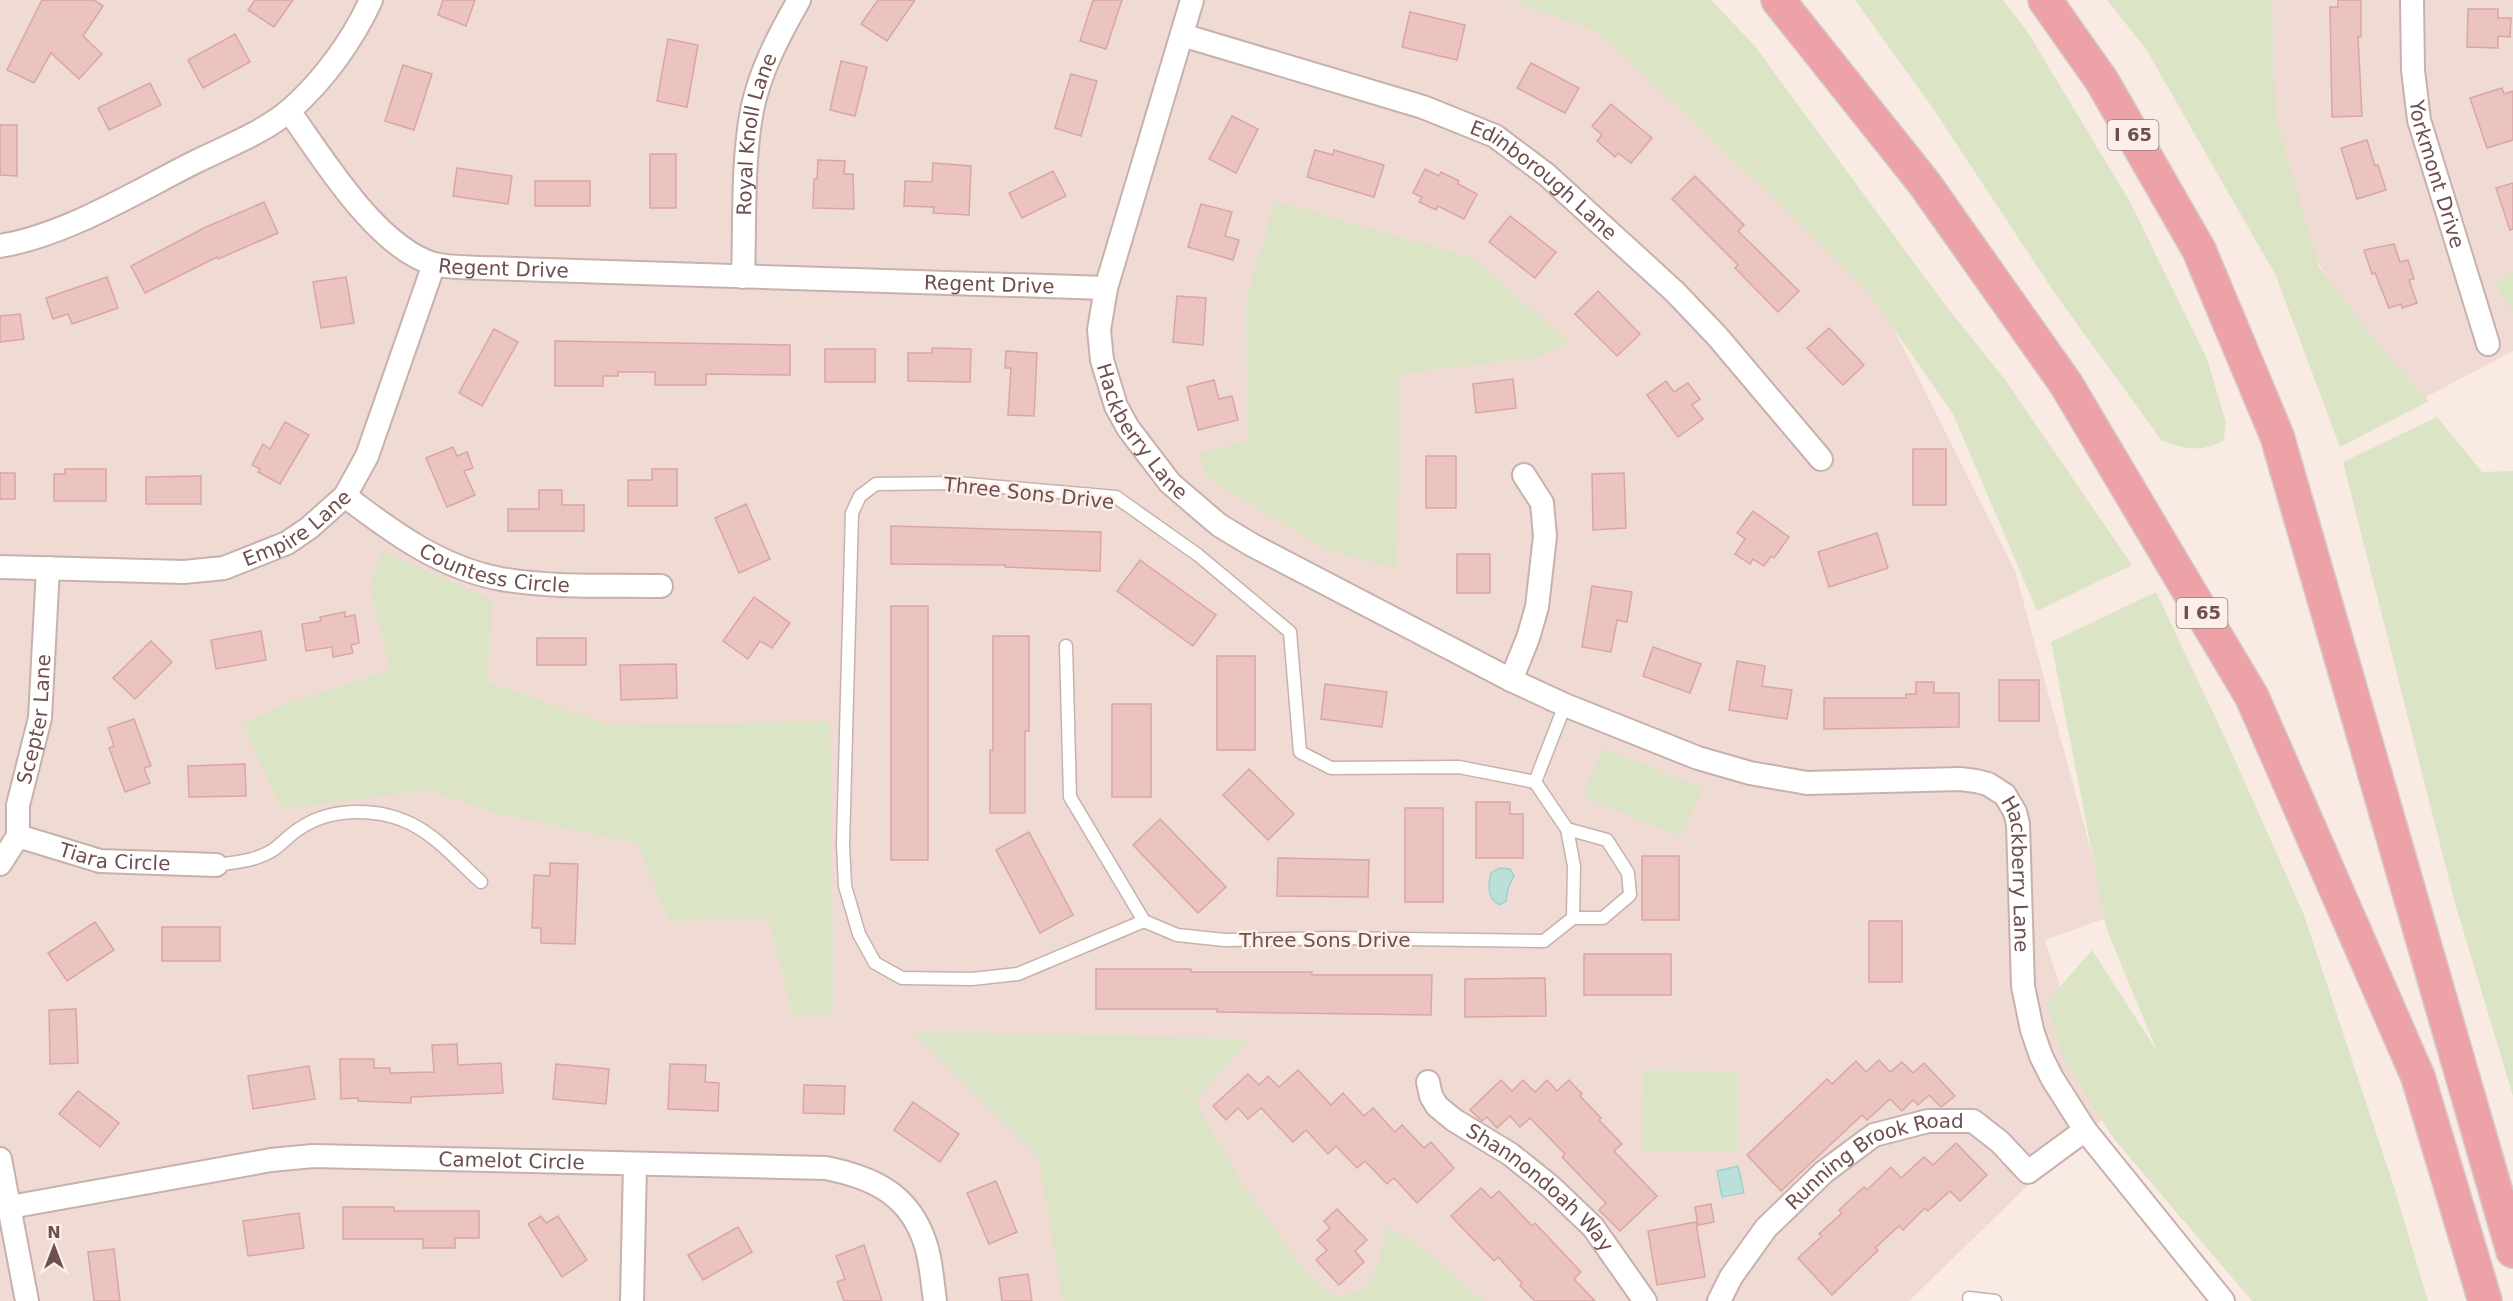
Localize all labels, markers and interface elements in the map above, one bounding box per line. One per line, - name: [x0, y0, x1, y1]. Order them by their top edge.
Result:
- street label: Royal Knoll Lane: [732, 49, 782, 216]
- street label: Yorkmont Drive: [2405, 98, 2470, 251]
- street label: Edinborough Lane: [1467, 115, 1622, 245]
- road number: I 65: [2108, 120, 2158, 150]
- street label: Regent Drive: [437, 253, 569, 283]
- street label: Regent Drive: [924, 270, 1055, 298]
- street label: Hackberry Lane: [1092, 360, 1192, 505]
- street label: Three Sons Drive: [942, 472, 1115, 514]
- street label: Empire Lane: [239, 485, 356, 571]
- street label: Countess Circle: [415, 538, 570, 597]
- road number: I 65: [2176, 598, 2228, 628]
- street label: Scepter Lane: [12, 654, 55, 787]
- street label: Hackberry Lane: [1996, 791, 2034, 953]
- street label: Tiara Circle: [55, 837, 171, 875]
- street label: Three Sons Drive: [1238, 928, 1411, 952]
- street label: Running Brook Road: [1780, 1109, 1964, 1215]
- street label: Shannondoah Way: [1462, 1118, 1619, 1256]
- street label: Camelot Circle: [438, 1147, 585, 1174]
- north arrow: [24, 1217, 84, 1277]
- text: N: [47, 1223, 61, 1242]

